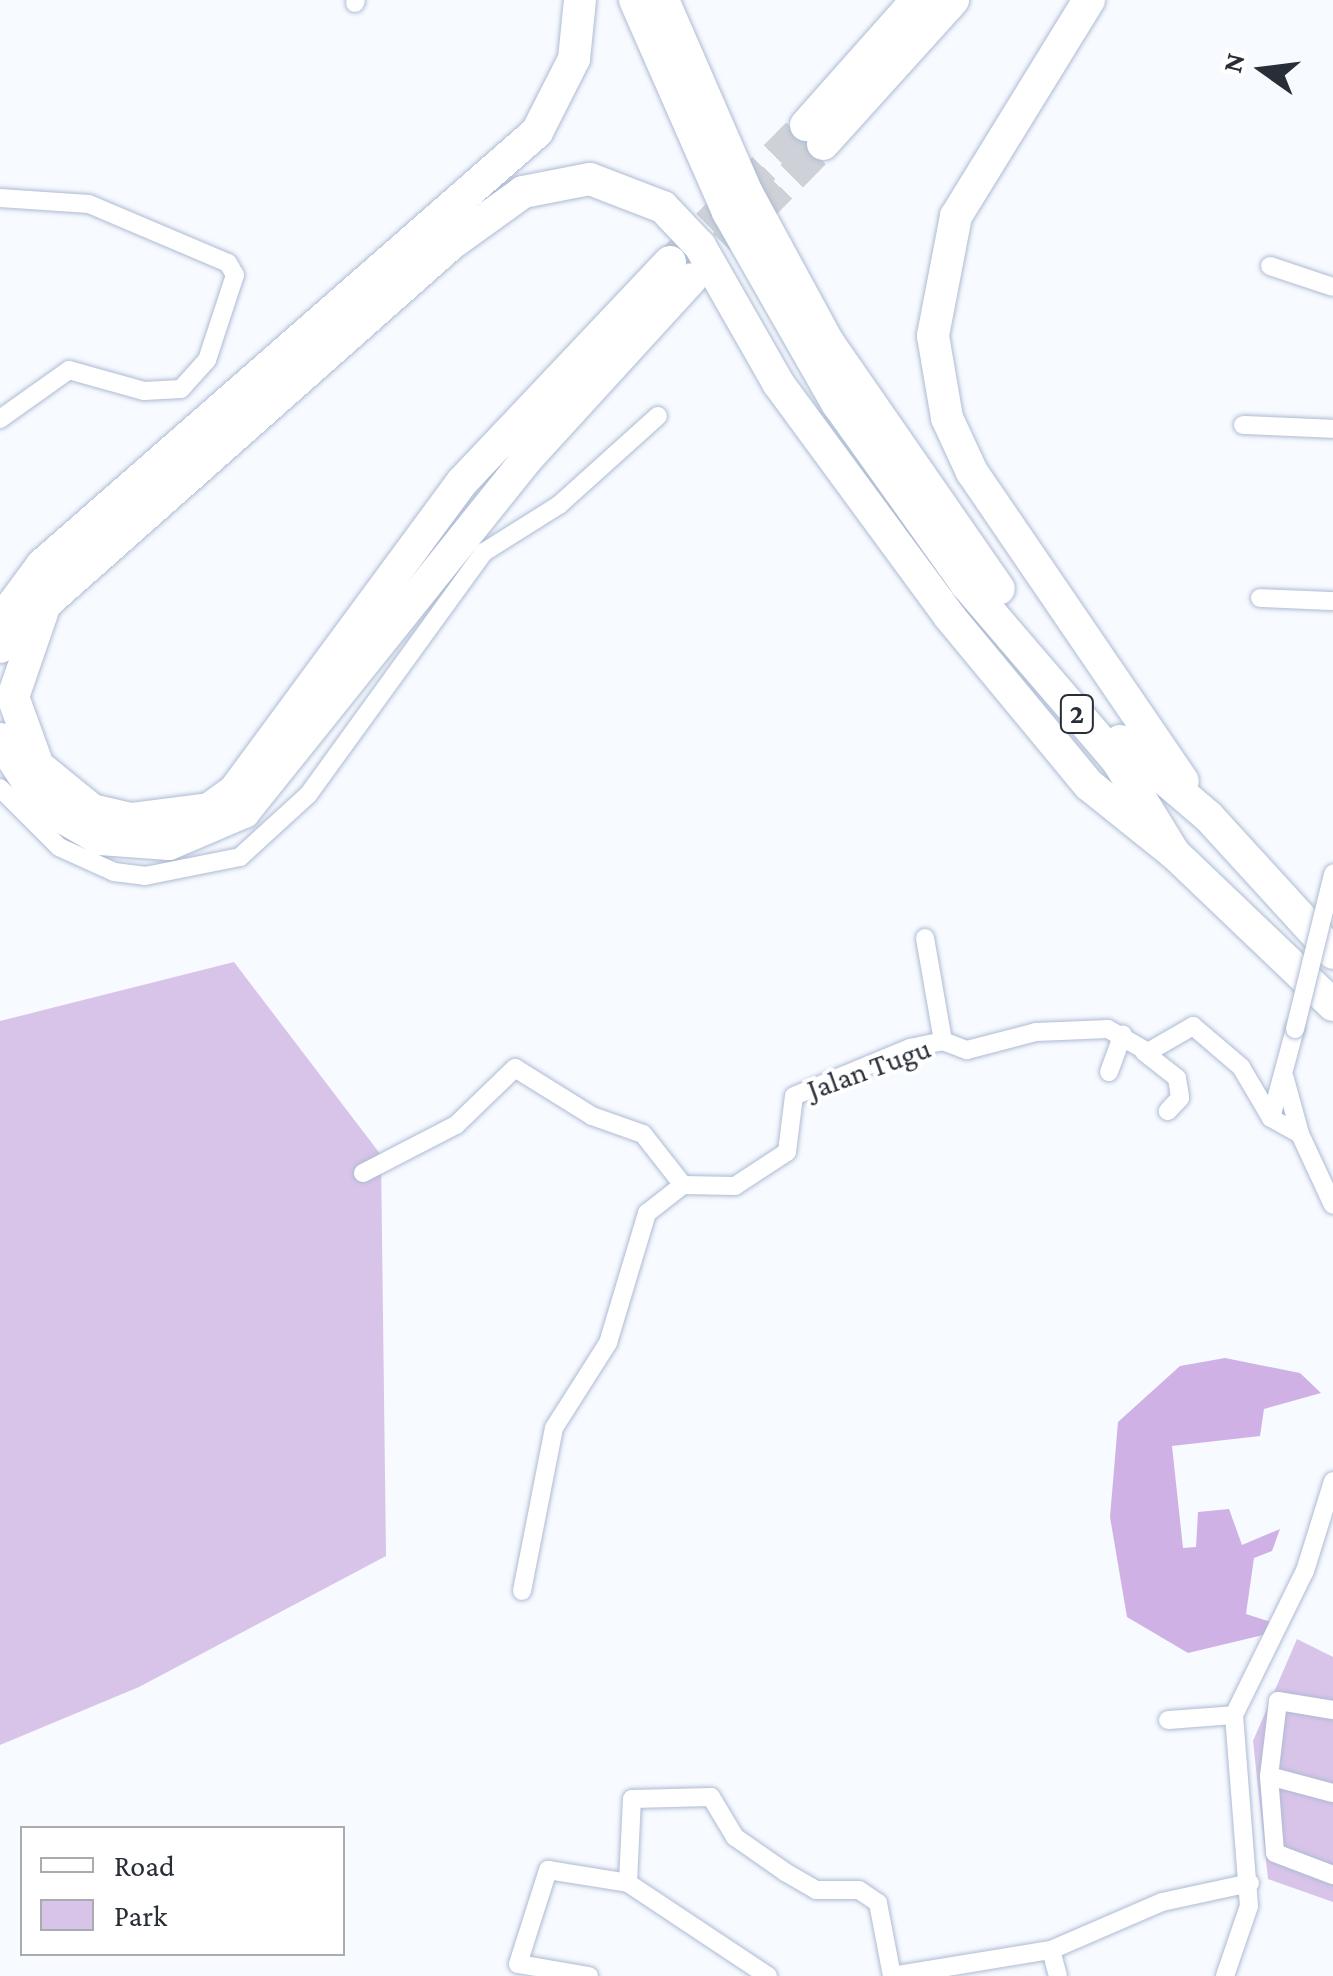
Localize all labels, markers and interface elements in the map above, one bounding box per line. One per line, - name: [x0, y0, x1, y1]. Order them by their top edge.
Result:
- north arrow: [1213, 20, 1313, 120]
- text: N: [1216, 50, 1251, 76]
- road number: 2: [1060, 691, 1094, 737]
- street label: Jalan Tugu: [802, 1030, 936, 1108]
- legend: [20, 1826, 345, 1956]
- text: Road: [114, 1849, 175, 1882]
- text: Park: [114, 1899, 167, 1932]

